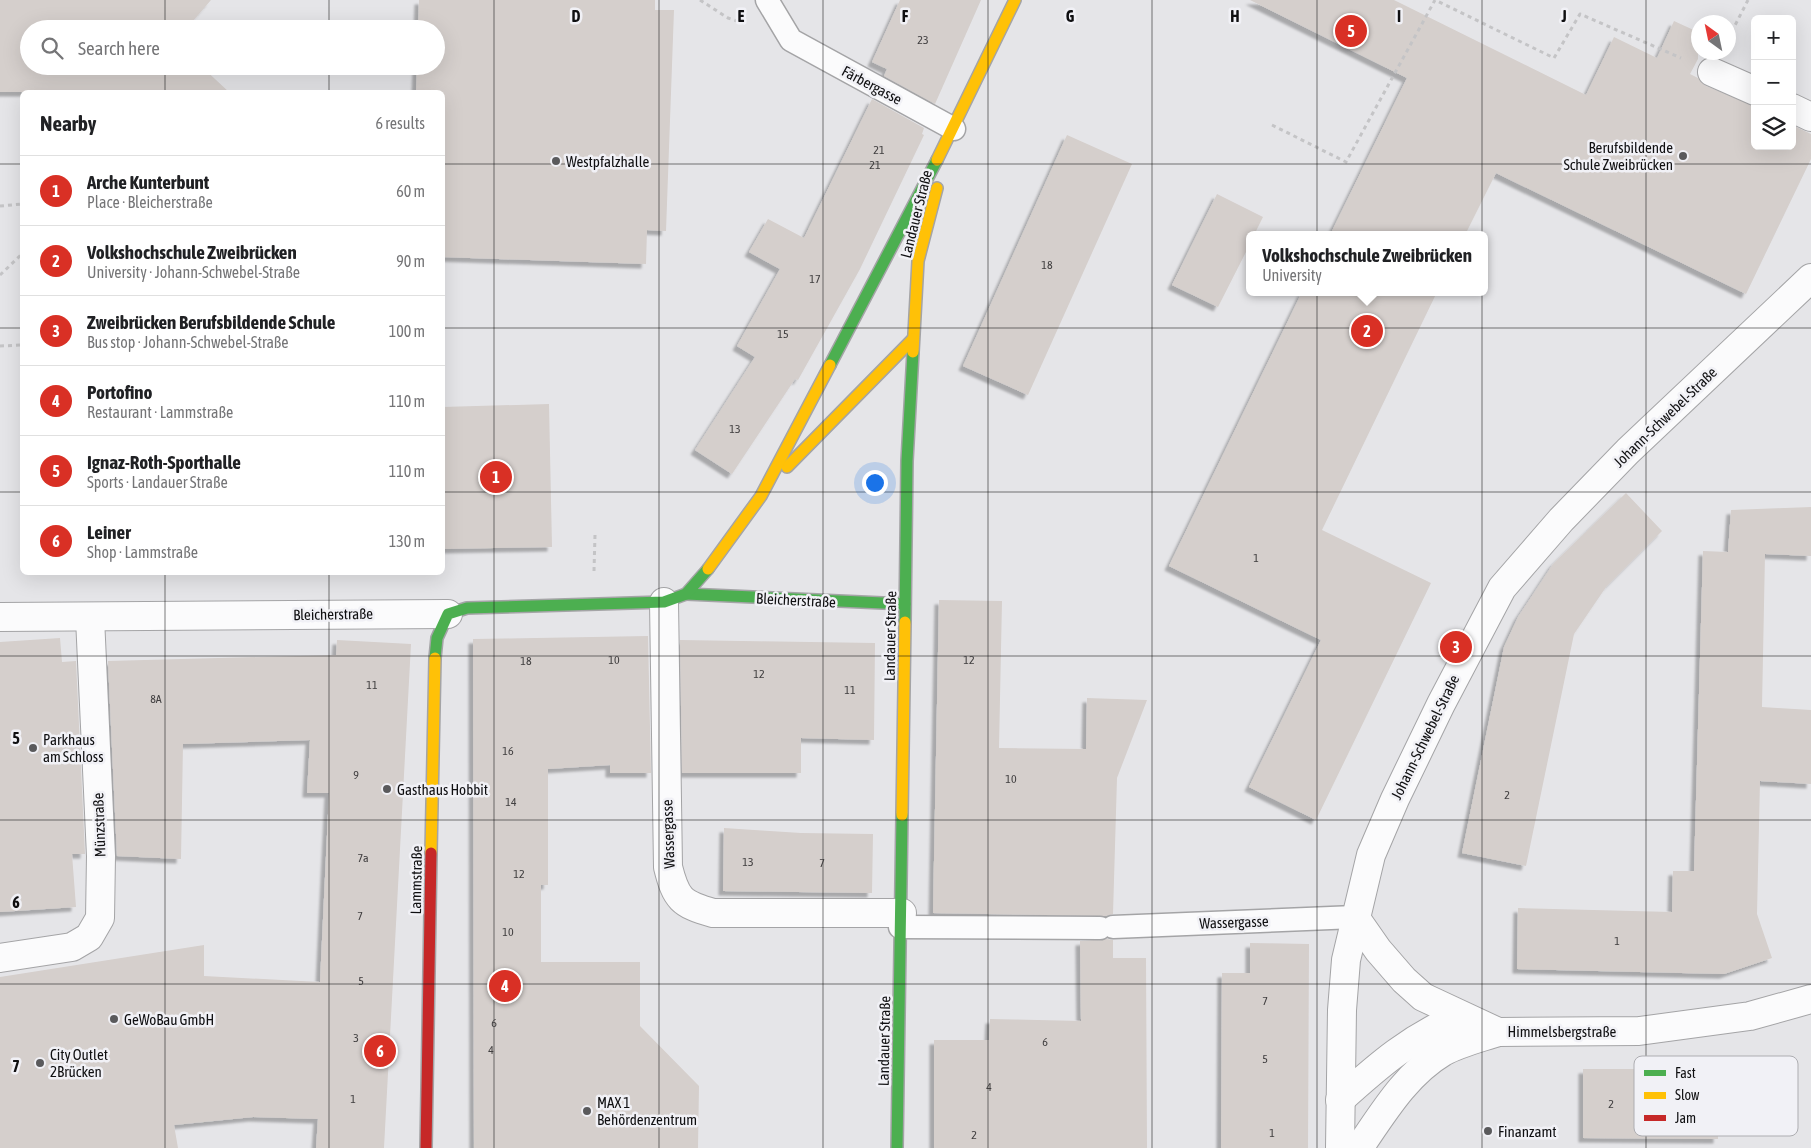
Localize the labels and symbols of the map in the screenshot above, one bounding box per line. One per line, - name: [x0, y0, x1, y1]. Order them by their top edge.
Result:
- text: D: [572, 7, 581, 25]
- text: E: [738, 7, 745, 25]
- text: F: [902, 7, 909, 25]
- text: G: [1066, 7, 1075, 25]
- text: H: [1230, 7, 1240, 25]
- text: I: [1397, 7, 1401, 25]
- text: J: [1560, 7, 1567, 25]
- pin: 5: [1335, 12, 1367, 50]
- north arrow: [1691, 15, 1736, 60]
- house number: 23: [917, 33, 929, 47]
- street label: Färbergasse: [839, 62, 905, 108]
- place label: Berufsbildende Schule Zweibrücken: [1563, 139, 1673, 173]
- house number: 21: [873, 143, 885, 157]
- marker: Berufsbildende Schule Zweibrücken: [1677, 150, 1689, 162]
- place label: Westpfalzhalle: [566, 153, 650, 170]
- marker: Westpfalzhalle: [550, 155, 562, 167]
- house number: 21: [869, 158, 881, 172]
- street label: Landauer Straße: [897, 168, 935, 260]
- house number: 18: [1041, 258, 1053, 272]
- house number: 17: [809, 272, 821, 286]
- pin: 2: [1351, 312, 1383, 350]
- house number: 15: [777, 327, 789, 341]
- street label: Johann-Schwebel-Straße: [1610, 363, 1720, 470]
- house number: 13: [729, 422, 741, 436]
- pin: 1: [480, 458, 512, 496]
- your location: [862, 470, 888, 496]
- house number: 1: [1253, 551, 1259, 565]
- street label: Bleicherstraße: [756, 589, 836, 611]
- street label: Landauer Straße: [881, 591, 899, 681]
- street label: Bleicherstraße: [293, 605, 373, 623]
- pin: 3: [1440, 628, 1472, 666]
- house number: 10: [608, 653, 620, 667]
- house number: 12: [963, 653, 975, 667]
- house number: 18: [520, 654, 532, 668]
- house number: 12: [753, 667, 765, 681]
- street label: Johann-Schwebel-Straße: [1387, 672, 1463, 802]
- house number: 11: [366, 678, 378, 692]
- house number: 11: [844, 683, 856, 697]
- house number: 8A: [150, 692, 162, 706]
- text: 5: [12, 729, 20, 747]
- place label: Parkhaus am Schloss: [43, 731, 103, 765]
- marker: Parkhaus am Schloss: [27, 742, 39, 754]
- house number: 16: [502, 744, 514, 758]
- house number: 9: [353, 768, 359, 782]
- house number: 10: [1005, 772, 1017, 786]
- place label: Gasthaus Hobbit: [397, 781, 488, 798]
- marker: Gasthaus Hobbit: [381, 783, 393, 795]
- house number: 2: [1504, 788, 1510, 802]
- street label: Münzstraße: [89, 792, 109, 858]
- house number: 14: [505, 795, 517, 809]
- street label: Wassergasse: [658, 799, 678, 869]
- street label: Lammstraße: [407, 845, 425, 915]
- house number: 7a: [357, 851, 369, 865]
- house number: 13: [742, 855, 754, 869]
- house number: 7: [819, 856, 825, 870]
- house number: 12: [513, 867, 525, 881]
- text: 6: [12, 893, 20, 911]
- house number: 7: [357, 909, 363, 923]
- street label: Wassergasse: [1199, 912, 1269, 932]
- house number: 10: [502, 925, 514, 939]
- house number: 1: [1614, 934, 1620, 948]
- pin: 4: [489, 967, 521, 1005]
- house number: 5: [358, 974, 364, 988]
- house number: 7: [1262, 994, 1268, 1008]
- street label: Landauer Straße: [875, 996, 893, 1086]
- place label: GeWoBau GmbH: [124, 1011, 214, 1028]
- marker: GeWoBau GmbH: [108, 1013, 120, 1025]
- house number: 6: [491, 1016, 497, 1030]
- street label: Himmelsbergstraße: [1508, 1023, 1617, 1040]
- house number: 3: [353, 1031, 359, 1045]
- pin: 6: [364, 1032, 396, 1070]
- house number: 6: [1042, 1035, 1048, 1049]
- house number: 4: [488, 1043, 494, 1057]
- place label: City Outlet 2Brücken: [50, 1046, 108, 1080]
- house number: 5: [1262, 1052, 1268, 1066]
- legend: [1634, 1056, 1798, 1136]
- text: 7: [12, 1057, 20, 1075]
- marker: City Outlet 2Brücken: [34, 1057, 46, 1069]
- text: Fast: [1675, 1065, 1696, 1081]
- house number: 4: [986, 1080, 992, 1094]
- text: Slow: [1675, 1087, 1700, 1103]
- house number: 1: [350, 1092, 356, 1106]
- place label: MAX 1 Behördenzentrum: [597, 1094, 697, 1128]
- house number: 2: [1608, 1097, 1614, 1111]
- marker: MAX 1 Behördenzentrum: [581, 1105, 593, 1117]
- text: Jam: [1675, 1110, 1696, 1126]
- place label: Finanzamt: [1498, 1123, 1557, 1140]
- marker: Finanzamt: [1482, 1125, 1494, 1137]
- house number: 1: [1269, 1126, 1275, 1140]
- house number: 2: [971, 1128, 977, 1142]

